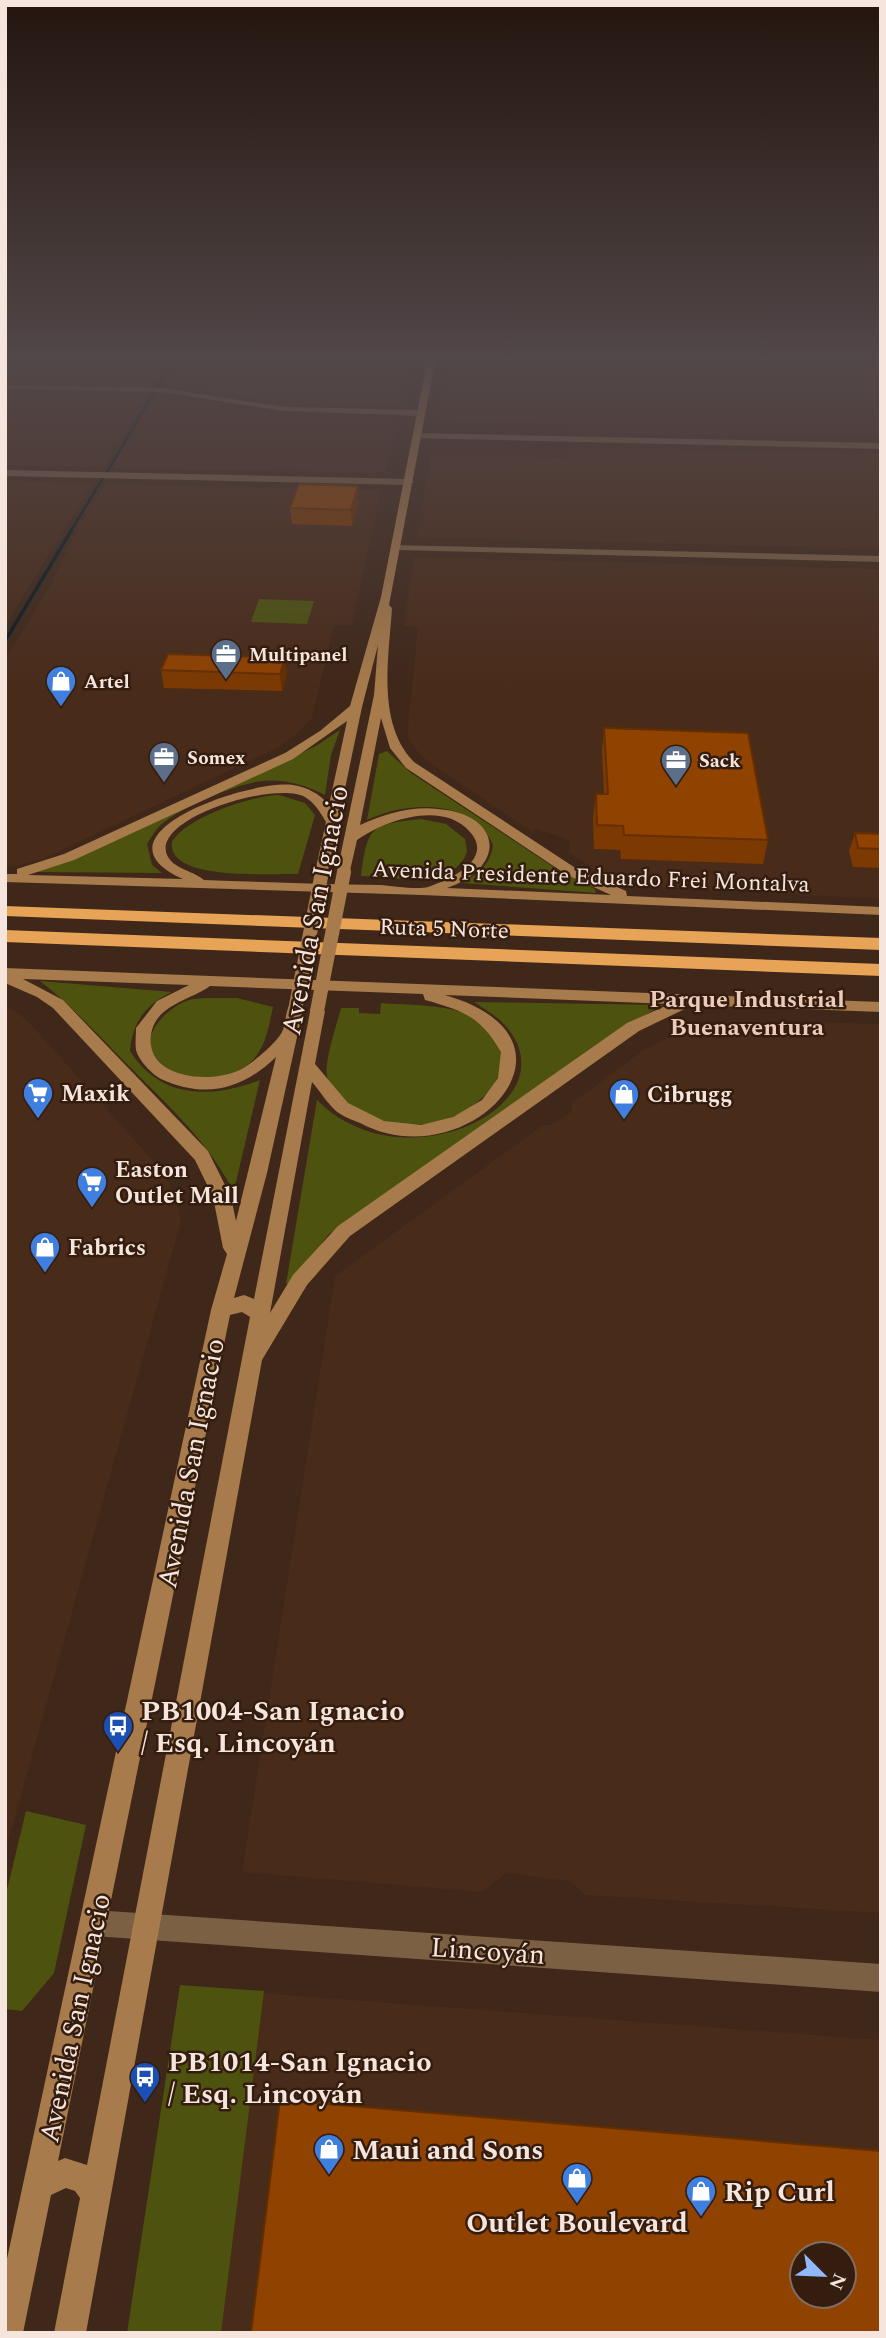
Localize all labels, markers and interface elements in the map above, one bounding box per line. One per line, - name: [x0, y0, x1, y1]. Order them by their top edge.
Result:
- office icon: Multipanel: [209, 637, 243, 681]
- place label: Multipanel: [249, 641, 347, 670]
- shop icon: Artel: [44, 664, 78, 708]
- place label: Artel: [84, 668, 130, 697]
- office icon: Somex: [147, 740, 181, 784]
- office icon: Sack: [659, 743, 693, 787]
- place label: Somex: [187, 744, 246, 773]
- place label: Sack: [699, 747, 741, 776]
- street label: Avenida San Ignacio: [270, 782, 361, 1039]
- street label: Avenida Presidente Eduardo Frei Montalva: [371, 852, 810, 903]
- street label: Ruta 5 Norte: [379, 910, 509, 949]
- district label: Parque Industrial Buenaventura: [649, 982, 845, 1046]
- supermarket icon: Maxik: [21, 1076, 55, 1120]
- place label: Maxik: [61, 1077, 130, 1112]
- shop icon: Cibrugg: [607, 1077, 641, 1121]
- place label: Cibrugg: [647, 1078, 732, 1113]
- place label: Easton Outlet Mall: [115, 1153, 239, 1214]
- supermarket icon: Easton Outlet Mall: [75, 1165, 109, 1209]
- shop icon: Fabrics: [28, 1230, 62, 1274]
- place label: Fabrics: [68, 1231, 146, 1266]
- street label: Avenida San Ignacio: [146, 1335, 237, 1592]
- place label: PB1004-San Ignacio / Esq. Lincoyán: [141, 1690, 405, 1765]
- bus stop icon: PB1004-San Ignacio / Esq. Lincoyán: [101, 1709, 135, 1753]
- street label: Avenida San Ignacio: [28, 1890, 123, 2147]
- street label: Lincoyán: [429, 1926, 547, 1977]
- place label: PB1014-San Ignacio / Esq. Lincoyán: [168, 2041, 432, 2116]
- bus stop icon: PB1014-San Ignacio / Esq. Lincoyán: [128, 2060, 162, 2104]
- place label: Maui and Sons: [352, 2129, 543, 2172]
- shop icon: Maui and Sons: [312, 2132, 346, 2176]
- shop icon: Outlet Boulevard: [560, 2161, 594, 2205]
- place label: Rip Curl: [724, 2171, 835, 2214]
- shop icon: Rip Curl: [684, 2174, 718, 2218]
- place label: Outlet Boulevard: [466, 2202, 688, 2245]
- north arrow: [788, 2240, 858, 2310]
- text: N: [821, 2268, 854, 2294]

